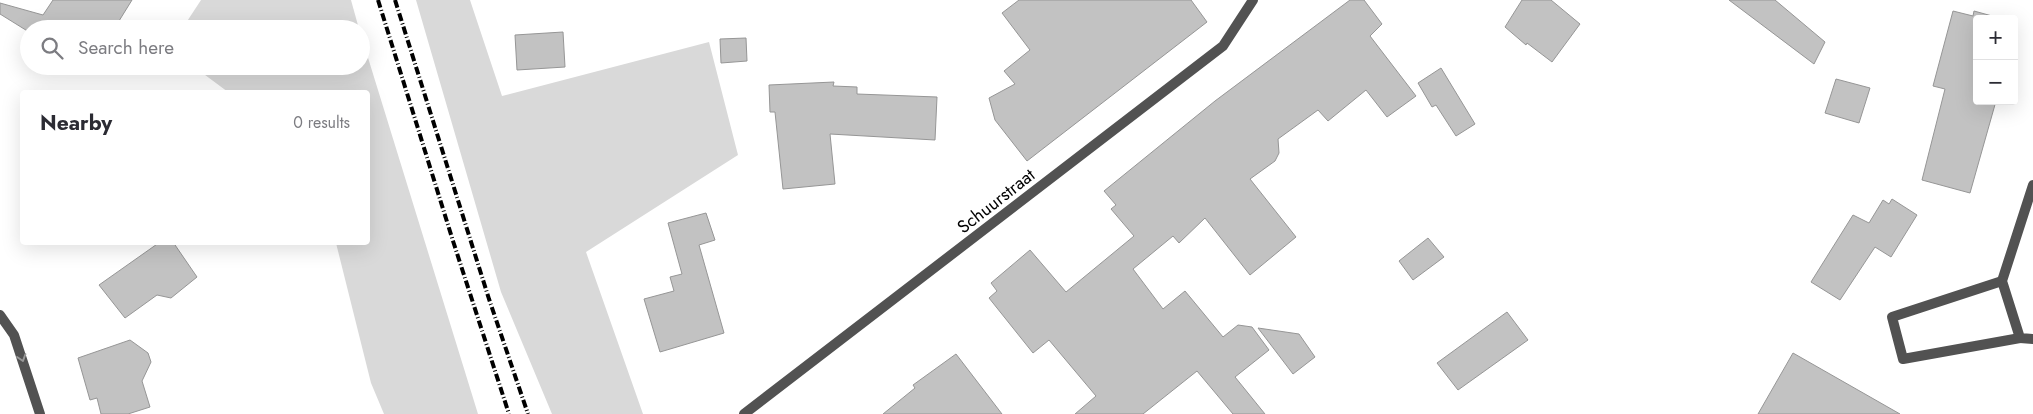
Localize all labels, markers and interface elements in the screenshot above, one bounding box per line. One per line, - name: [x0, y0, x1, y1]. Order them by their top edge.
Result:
- map controls: [1973, 15, 2018, 105]
- button: +: [1973, 15, 2018, 60]
- search box: [20, 20, 370, 75]
- icon: search: [38, 34, 66, 62]
- text: Search here: [78, 34, 174, 61]
- button: −: [1973, 60, 2018, 105]
- text: Nearby: [40, 108, 112, 138]
- text: 0 results: [293, 111, 350, 134]
- street label: Schuurstraat: [952, 162, 1041, 240]
- one-way arrow: [16, 353, 26, 361]

